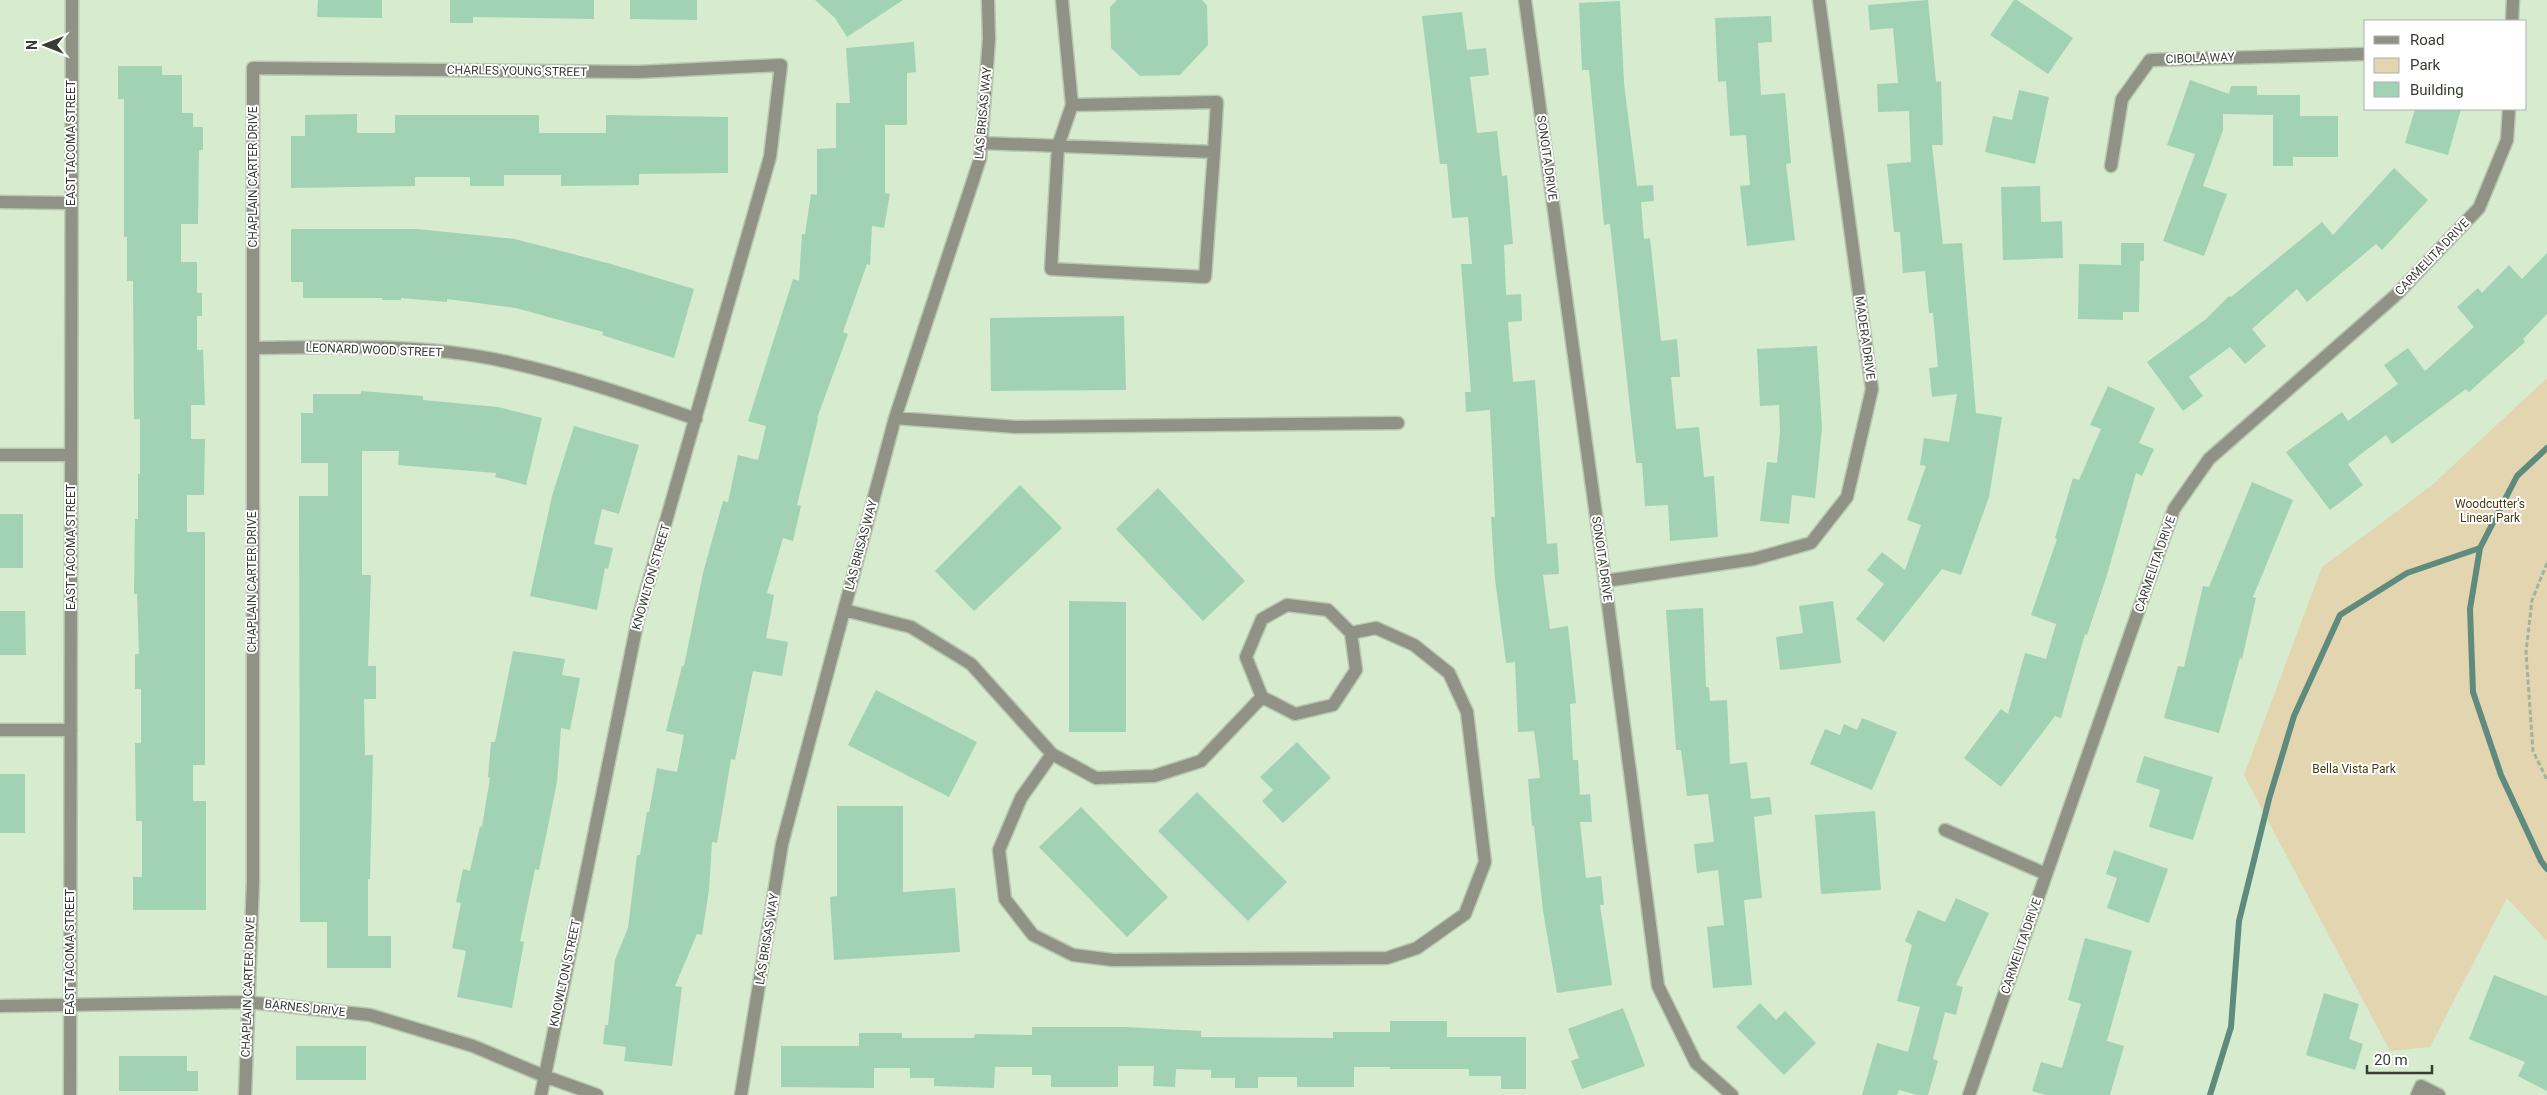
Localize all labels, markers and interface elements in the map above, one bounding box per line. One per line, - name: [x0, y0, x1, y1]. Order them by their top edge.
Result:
- north arrow: [20, 20, 70, 70]
- legend: [2364, 20, 2527, 110]
- text: Road: [2410, 31, 2444, 49]
- text: N: [24, 40, 40, 50]
- street label: CIBOLA WAY: [2165, 50, 2236, 66]
- text: Park: [2410, 56, 2441, 74]
- street label: CHARLES YOUNG STREET: [447, 63, 587, 79]
- street label: LAS BRISAS WAY: [972, 65, 994, 160]
- street label: EAST TACOMA STREET: [64, 80, 78, 206]
- text: Building: [2410, 81, 2464, 99]
- street label: CHAPLAIN CARTER DRIVE: [246, 106, 260, 248]
- street label: SONOITA DRIVE: [1534, 115, 1560, 202]
- street label: CARMELITA DRIVE: [2392, 216, 2472, 298]
- street label: MADERA DRIVE: [1852, 295, 1878, 381]
- street label: LEONARD WOOD STREET: [305, 341, 443, 359]
- street label: EAST TACOMA STREET: [64, 484, 78, 610]
- park label: Woodcutter's Linear Park: [2455, 497, 2525, 525]
- street label: LAS BRISAS WAY: [842, 498, 880, 592]
- street label: CHAPLAIN CARTER DRIVE: [245, 511, 259, 653]
- street label: CARMELITA DRIVE: [2132, 514, 2178, 614]
- street label: SONOITA DRIVE: [1589, 516, 1615, 603]
- street label: KNOWLTON STREET: [629, 523, 673, 631]
- park label: Bella Vista Park: [2312, 762, 2397, 776]
- street label: EAST TACOMA STREET: [63, 889, 77, 1015]
- street label: LAS BRISAS WAY: [753, 891, 781, 986]
- street label: CARMELITA DRIVE: [1998, 896, 2044, 996]
- street label: CHAPLAIN CARTER DRIVE: [239, 916, 257, 1058]
- street label: KNOWLTON STREET: [547, 918, 583, 1028]
- street label: BARNES DRIVE: [264, 997, 346, 1019]
- scale bar: [2367, 1042, 2432, 1074]
- text: 20 m: [2374, 1051, 2408, 1069]

